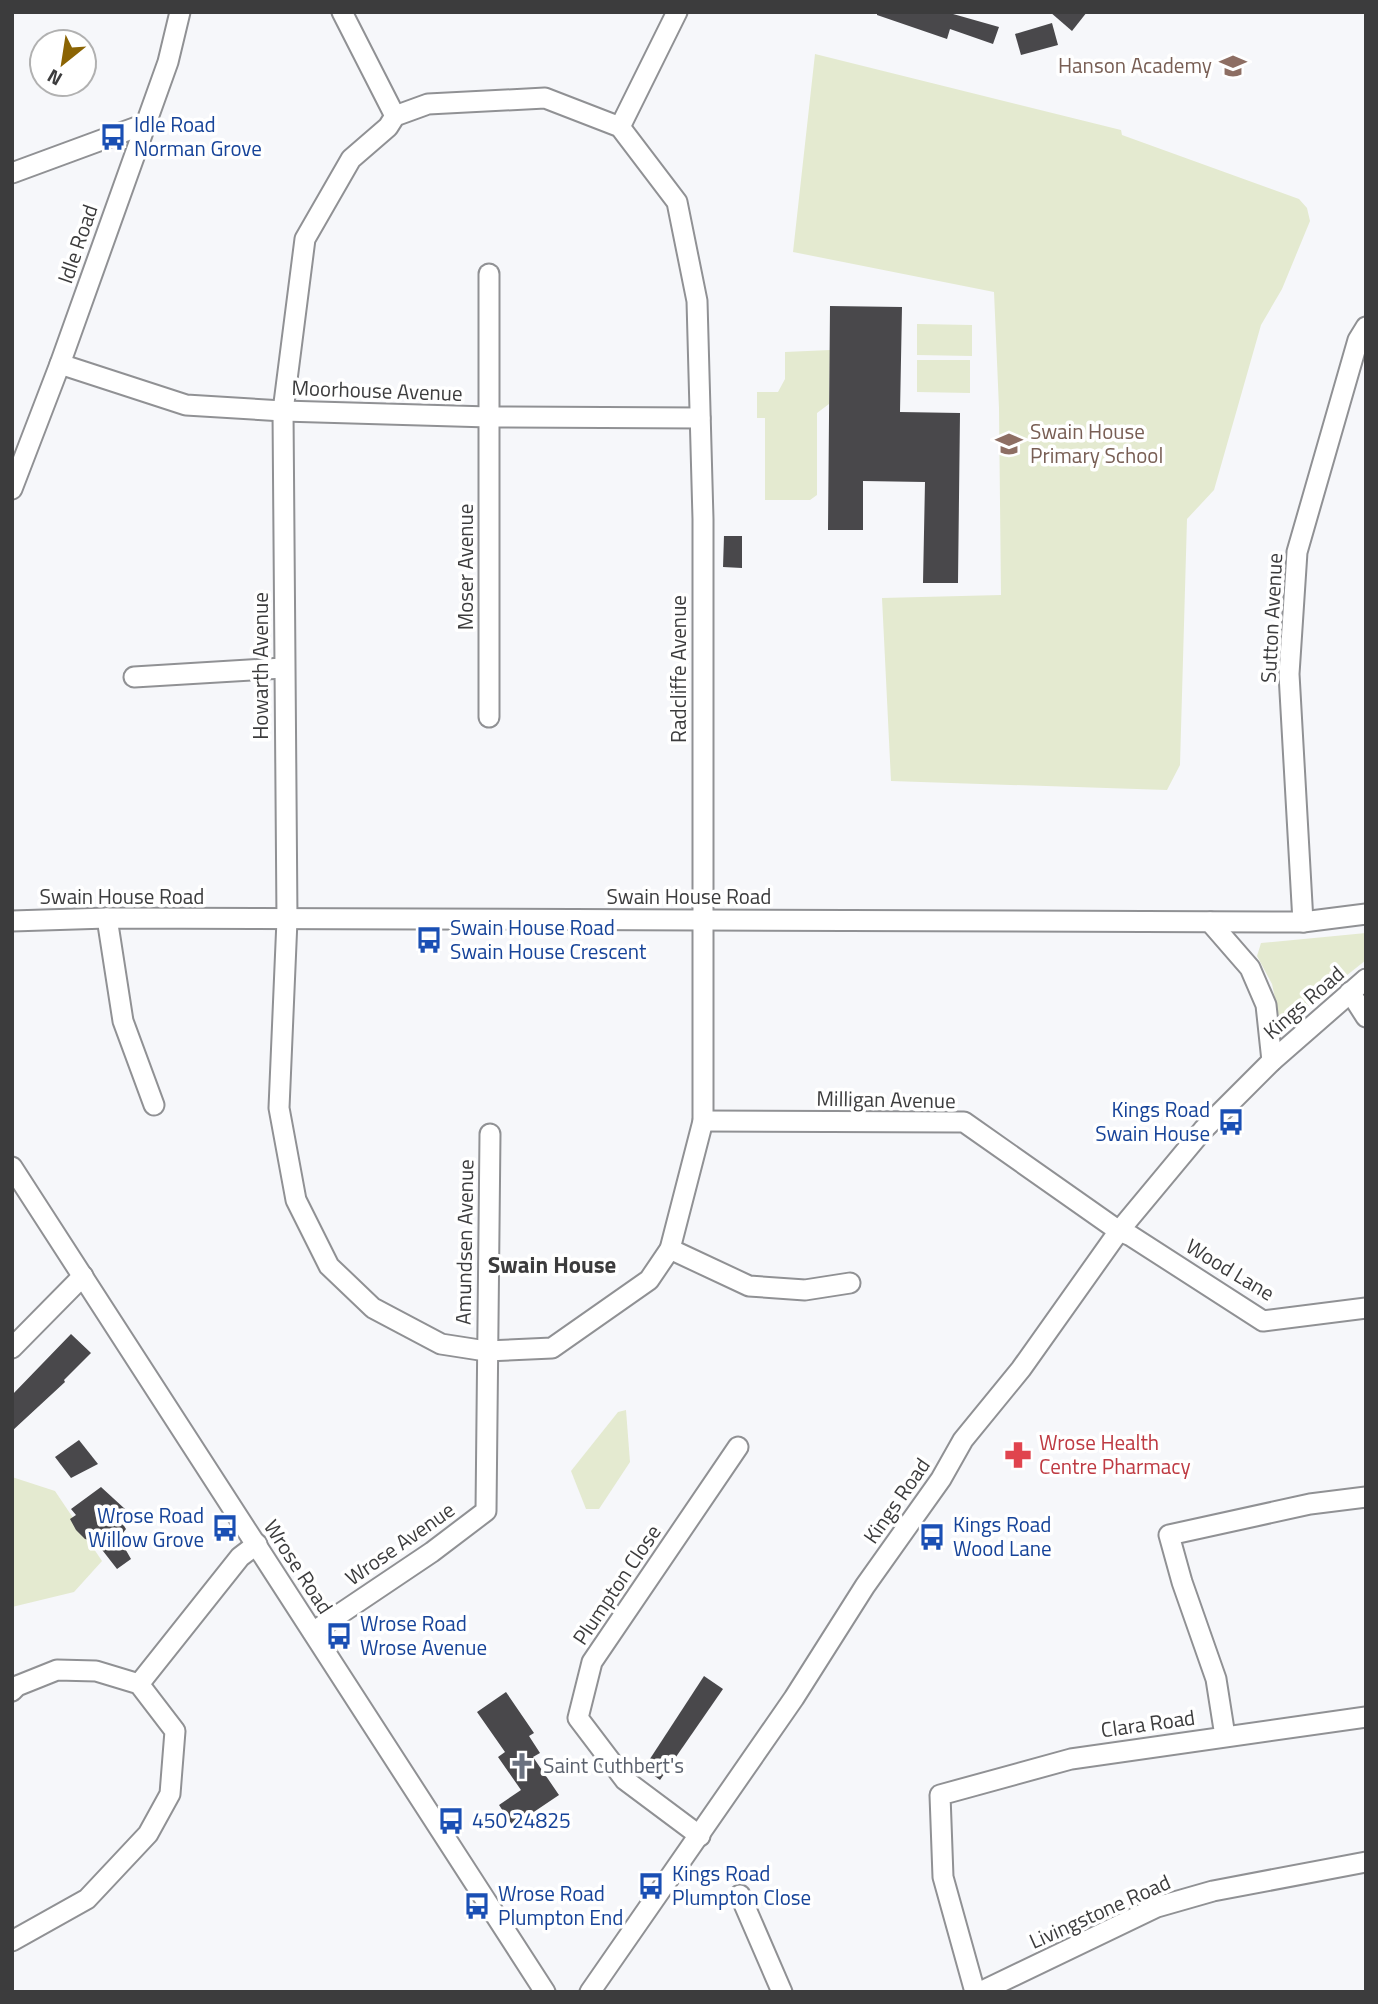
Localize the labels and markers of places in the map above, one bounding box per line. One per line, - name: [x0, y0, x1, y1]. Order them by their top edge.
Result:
- place label: Hanson Academy: [1058, 49, 1212, 81]
- school or university icon: Hanson Academy: [1218, 51, 1248, 81]
- place label: Idle Road Norman Grove: [134, 108, 262, 164]
- bus stop icon: Idle Road Norman Grove: [98, 122, 128, 152]
- place label: Swain House Primary School: [1030, 415, 1163, 471]
- school or university icon: Swain House Primary School: [994, 429, 1024, 459]
- place label: Swain House Road Swain House Crescent: [450, 911, 647, 967]
- bus stop icon: Swain House Road Swain House Crescent: [414, 925, 444, 955]
- place label: Kings Road Swain House: [1095, 1093, 1210, 1149]
- bus stop icon: Kings Road Swain House: [1216, 1107, 1246, 1137]
- place label: Wrose Health Centre Pharmacy: [1039, 1426, 1191, 1482]
- pharmacy icon: Wrose Health Centre Pharmacy: [1003, 1440, 1033, 1470]
- place label: Wrose Road Willow Grove: [88, 1499, 204, 1555]
- place label: Kings Road Wood Lane: [953, 1508, 1052, 1564]
- bus stop icon: Wrose Road Willow Grove: [210, 1513, 240, 1543]
- bus stop icon: Kings Road Wood Lane: [917, 1522, 947, 1552]
- place label: Wrose Road Wrose Avenue: [360, 1607, 487, 1663]
- bus stop icon: Wrose Road Wrose Avenue: [324, 1621, 354, 1651]
- place label: Saint Cuthbert's: [543, 1749, 684, 1781]
- church icon: Saint Cuthbert's: [507, 1751, 537, 1781]
- place label: 450 24825: [472, 1804, 571, 1836]
- bus stop icon: 450 24825: [436, 1806, 466, 1836]
- place label: Kings Road Plumpton Close: [672, 1857, 811, 1913]
- bus stop icon: Kings Road Plumpton Close: [636, 1871, 666, 1901]
- place label: Wrose Road Plumpton End: [498, 1877, 623, 1933]
- bus stop icon: Wrose Road Plumpton End: [462, 1891, 492, 1921]

